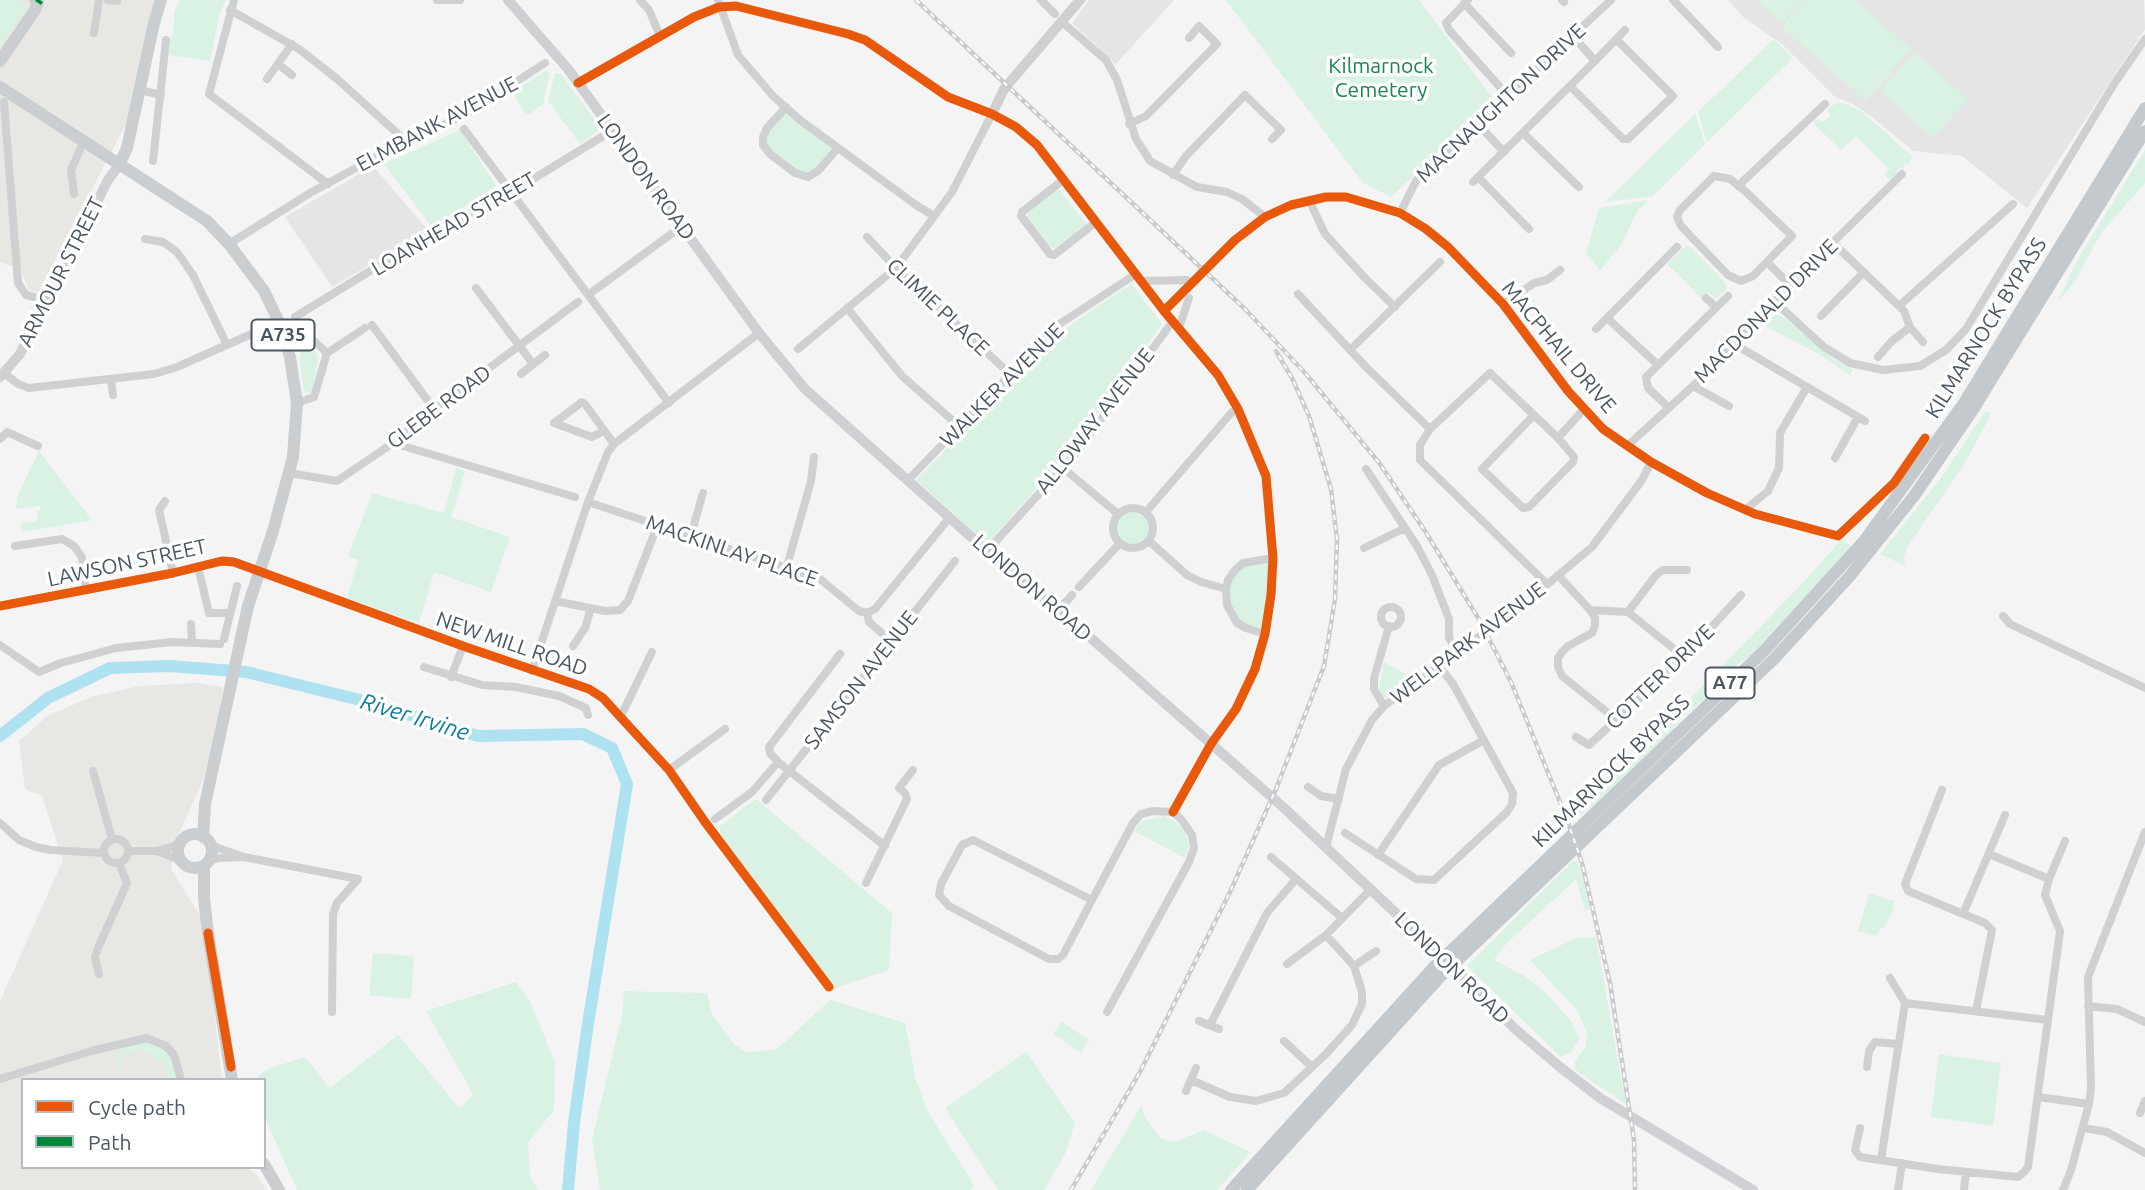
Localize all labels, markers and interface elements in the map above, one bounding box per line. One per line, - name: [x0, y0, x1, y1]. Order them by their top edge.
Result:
- street label: MACNAUGHTON DRIVE: [1411, 18, 1591, 188]
- park label: Kilmarnock Cemetery: [1328, 53, 1434, 103]
- street label: ELMBANK AVENUE: [352, 71, 522, 177]
- street label: LONDON ROAD: [592, 109, 700, 245]
- street label: LOANHEAD STREET: [367, 167, 541, 281]
- street label: ARMOUR STREET: [12, 193, 110, 351]
- street label: KILMARNOCK BYPASS: [1920, 233, 2052, 423]
- street label: MACDONALD DRIVE: [1689, 234, 1843, 388]
- street label: CLIMIE PLACE: [881, 253, 995, 361]
- street label: MACPHAIL DRIVE: [1496, 276, 1622, 418]
- street label: WALKER AVENUE: [935, 318, 1069, 452]
- road number: A735: [252, 320, 314, 350]
- street label: ALLOWAY AVENUE: [1030, 343, 1160, 499]
- street label: GLEBE ROAD: [382, 360, 496, 454]
- street label: MACKINLAY PLACE: [643, 510, 821, 592]
- street label: LONDON ROAD: [967, 529, 1097, 647]
- street label: LAWSON STREET: [45, 534, 209, 592]
- street label: WELLPARK AVENUE: [1386, 577, 1550, 709]
- street label: NEW MILL ROAD: [433, 606, 591, 682]
- street label: SAMSON AVENUE: [799, 606, 923, 754]
- street label: COTTER DRIVE: [1601, 619, 1719, 735]
- road number: A77: [1706, 668, 1754, 698]
- water label: River Irvine: [357, 687, 473, 747]
- street label: KILMARNOCK BYPASS: [1527, 690, 1695, 852]
- street label: LONDON ROAD: [1389, 907, 1515, 1029]
- legend: [21, 1078, 266, 1169]
- text: Cycle path: [88, 1095, 186, 1119]
- text: Path: [88, 1130, 131, 1154]

